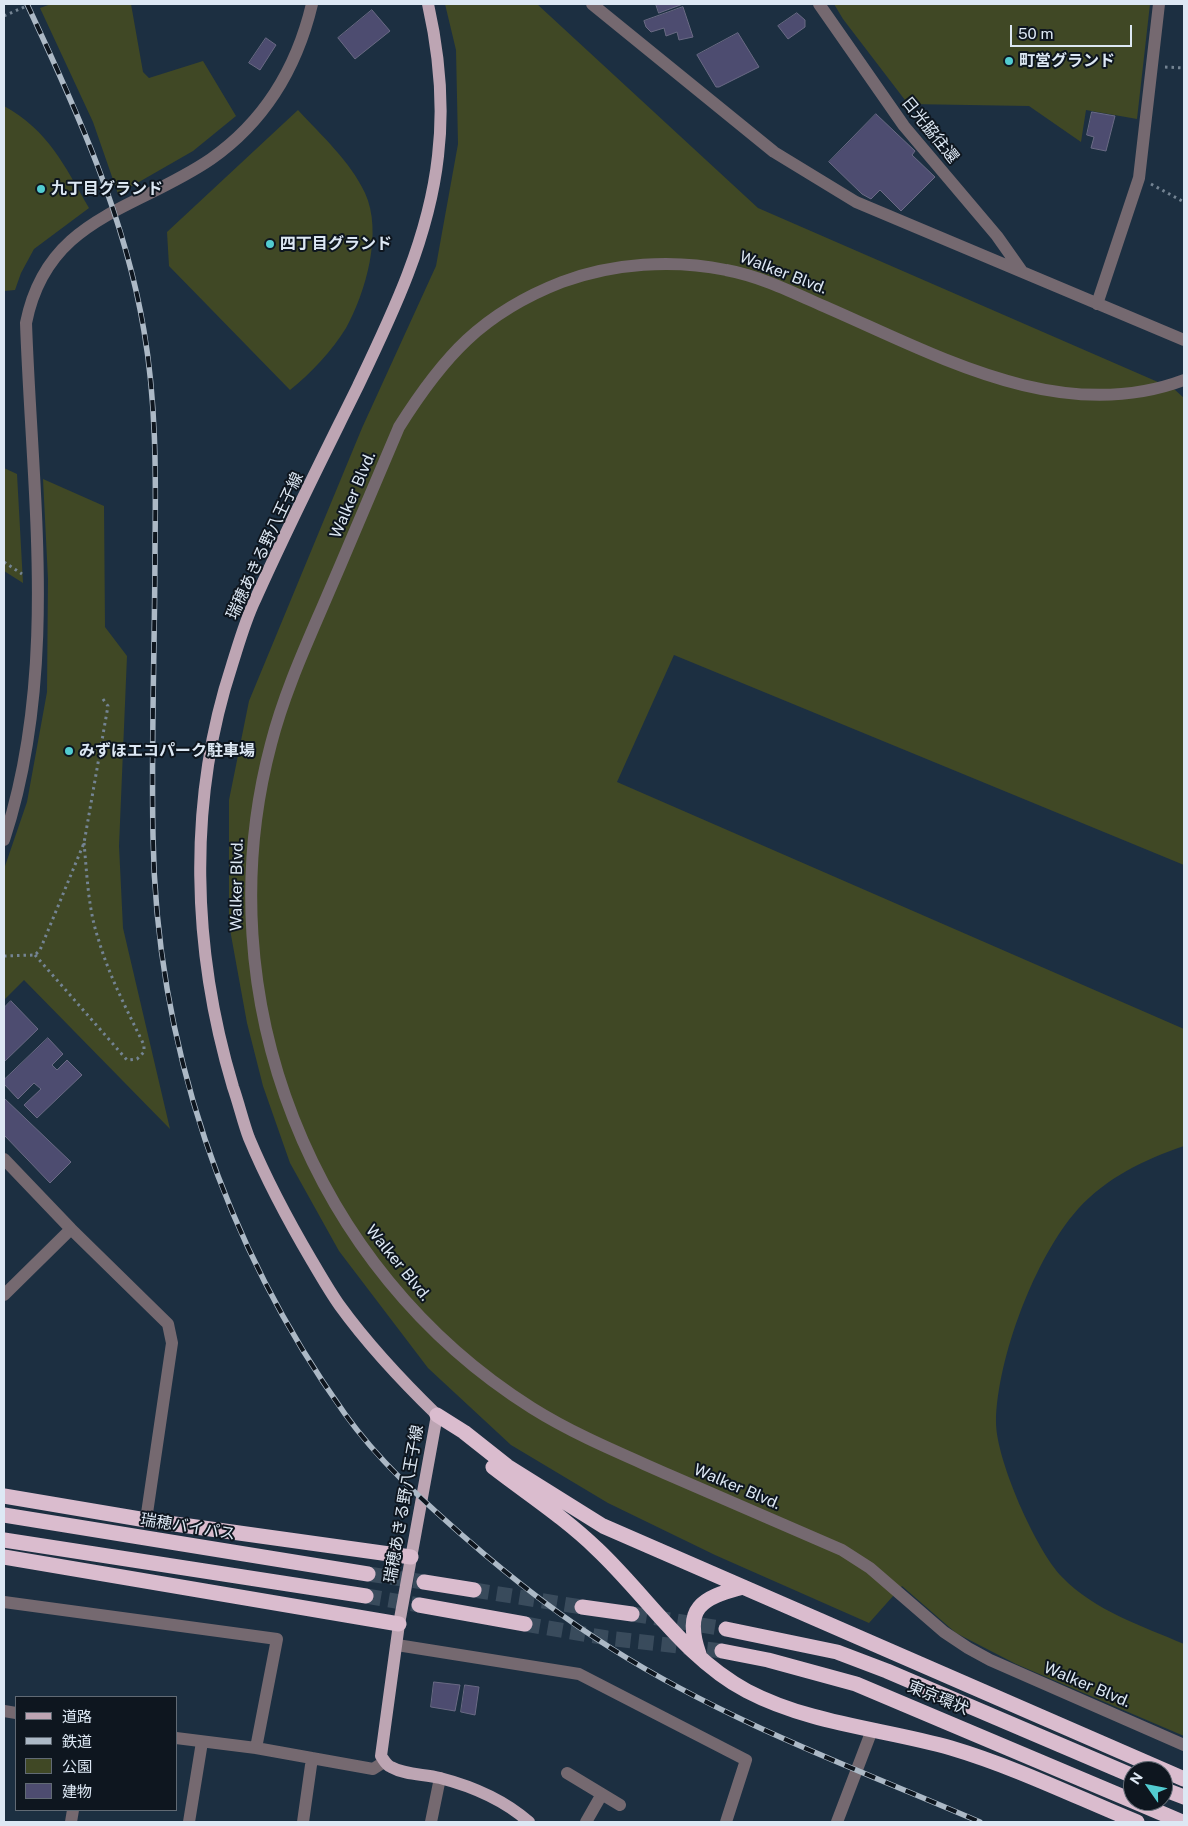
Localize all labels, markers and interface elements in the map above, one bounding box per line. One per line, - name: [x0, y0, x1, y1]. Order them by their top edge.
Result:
- scale bar: [1013, 15, 1136, 47]
- text: 50 m: [1018, 25, 1053, 42]
- place label: 町営グランド: [1019, 51, 1115, 71]
- marker: 町営グランド: [1003, 55, 1015, 67]
- street label: 日光脇往還: [897, 93, 963, 167]
- place label: 九丁目グランド: [51, 179, 163, 199]
- marker: 九丁目グランド: [35, 183, 47, 195]
- place label: 四丁目グランド: [280, 234, 392, 254]
- marker: 四丁目グランド: [264, 238, 276, 250]
- street label: Walker Blvd.: [736, 247, 830, 299]
- street label: Walker Blvd.: [326, 449, 380, 541]
- street label: 瑞穂あきる野八王子線: [222, 469, 308, 623]
- place label: みずほエコパーク駐車場: [79, 741, 255, 761]
- marker: みずほエコパーク駐車場: [63, 745, 75, 757]
- street label: Walker Blvd.: [227, 839, 247, 931]
- street label: Walker Blvd.: [361, 1221, 435, 1305]
- street label: 瑞穂あきる野八王子線: [381, 1424, 427, 1584]
- street label: Walker Blvd.: [691, 1460, 783, 1514]
- street label: 瑞穂バイパス: [139, 1510, 237, 1544]
- street label: Walker Blvd.: [1041, 1658, 1133, 1712]
- street label: 東京環状: [905, 1677, 971, 1719]
- legend: [15, 1696, 178, 1811]
- text: 道路: [62, 1708, 92, 1725]
- text: 鉄道: [62, 1733, 92, 1750]
- text: 公園: [62, 1758, 92, 1775]
- north arrow: [1123, 1761, 1173, 1811]
- text: N: [1127, 1769, 1146, 1787]
- text: 建物: [62, 1783, 92, 1800]

